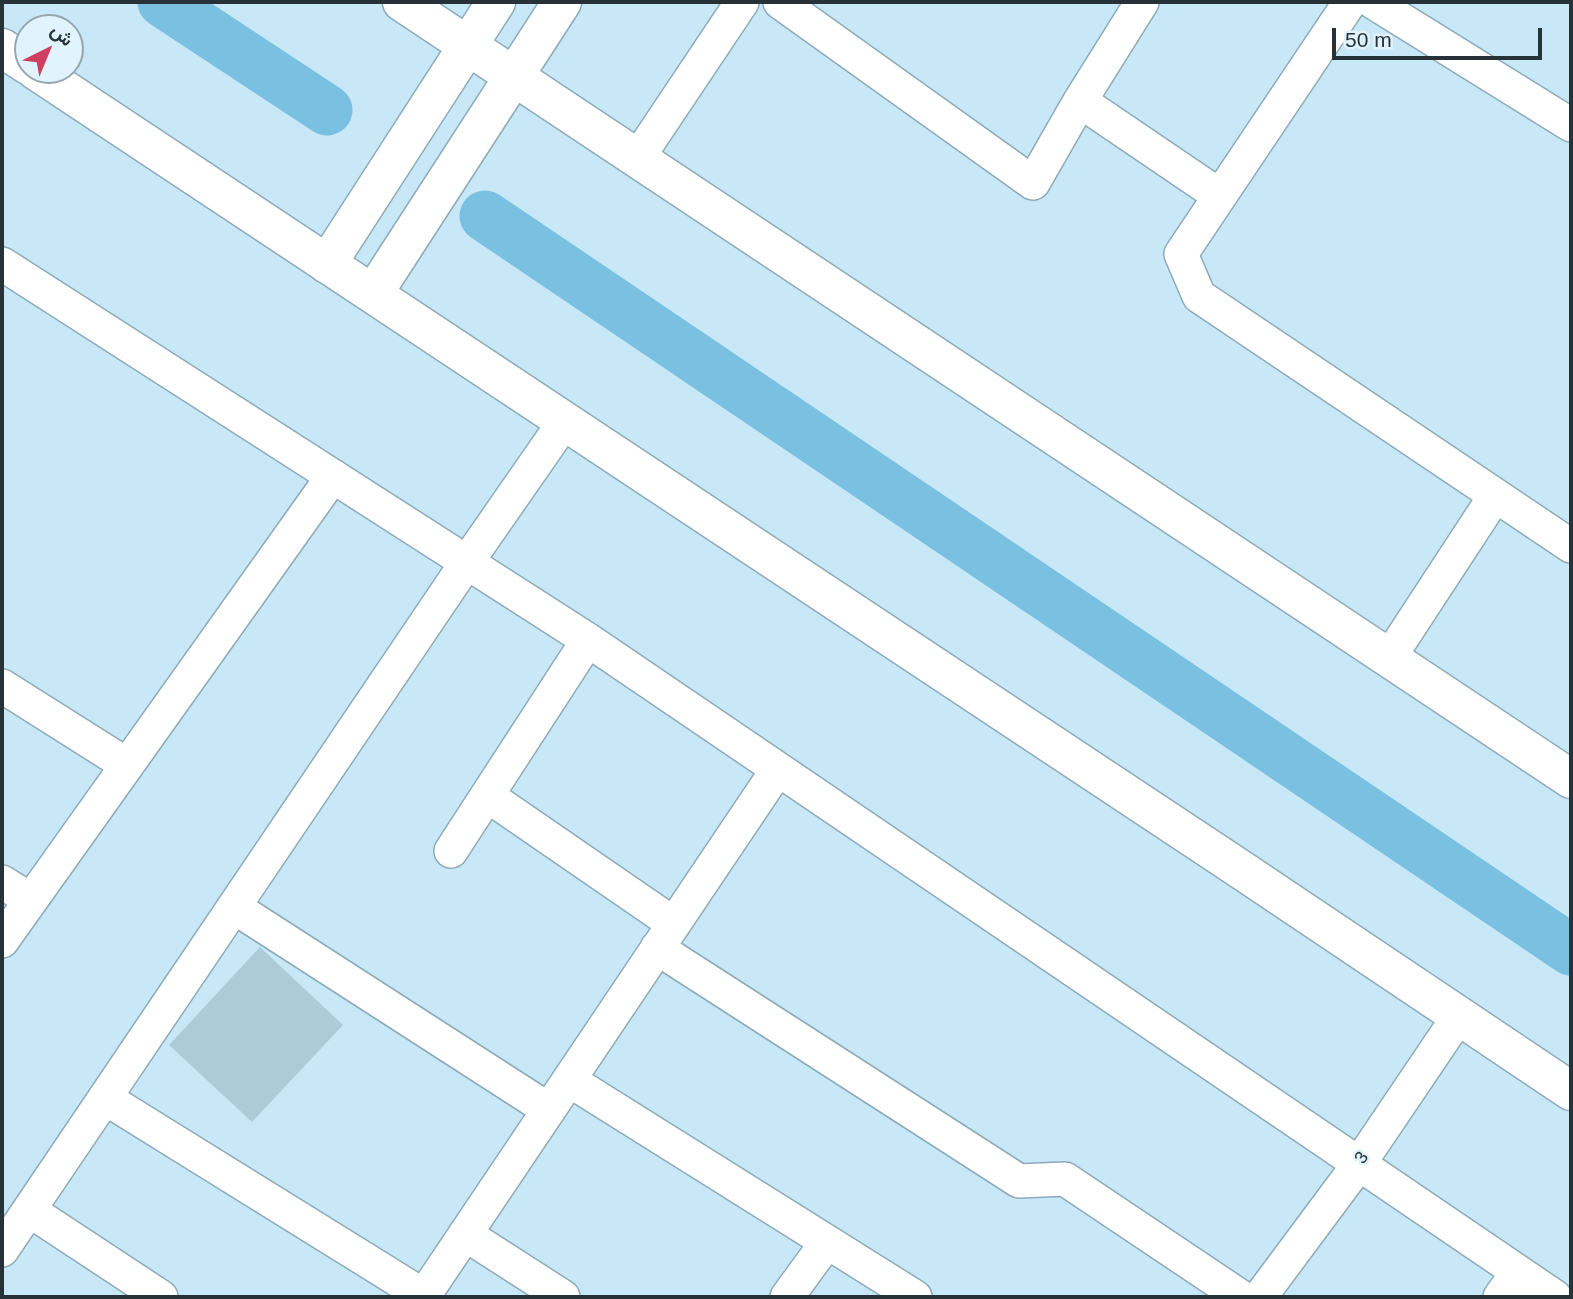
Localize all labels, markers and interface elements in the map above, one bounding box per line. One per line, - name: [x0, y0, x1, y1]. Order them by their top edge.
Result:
- north arrow: [14, 14, 84, 84]
- scale bar: [1335, 14, 1545, 58]
- text: ش: [47, 19, 78, 50]
- text: 50 m: [1345, 28, 1392, 51]
- street label: 3: [1350, 1148, 1374, 1168]

